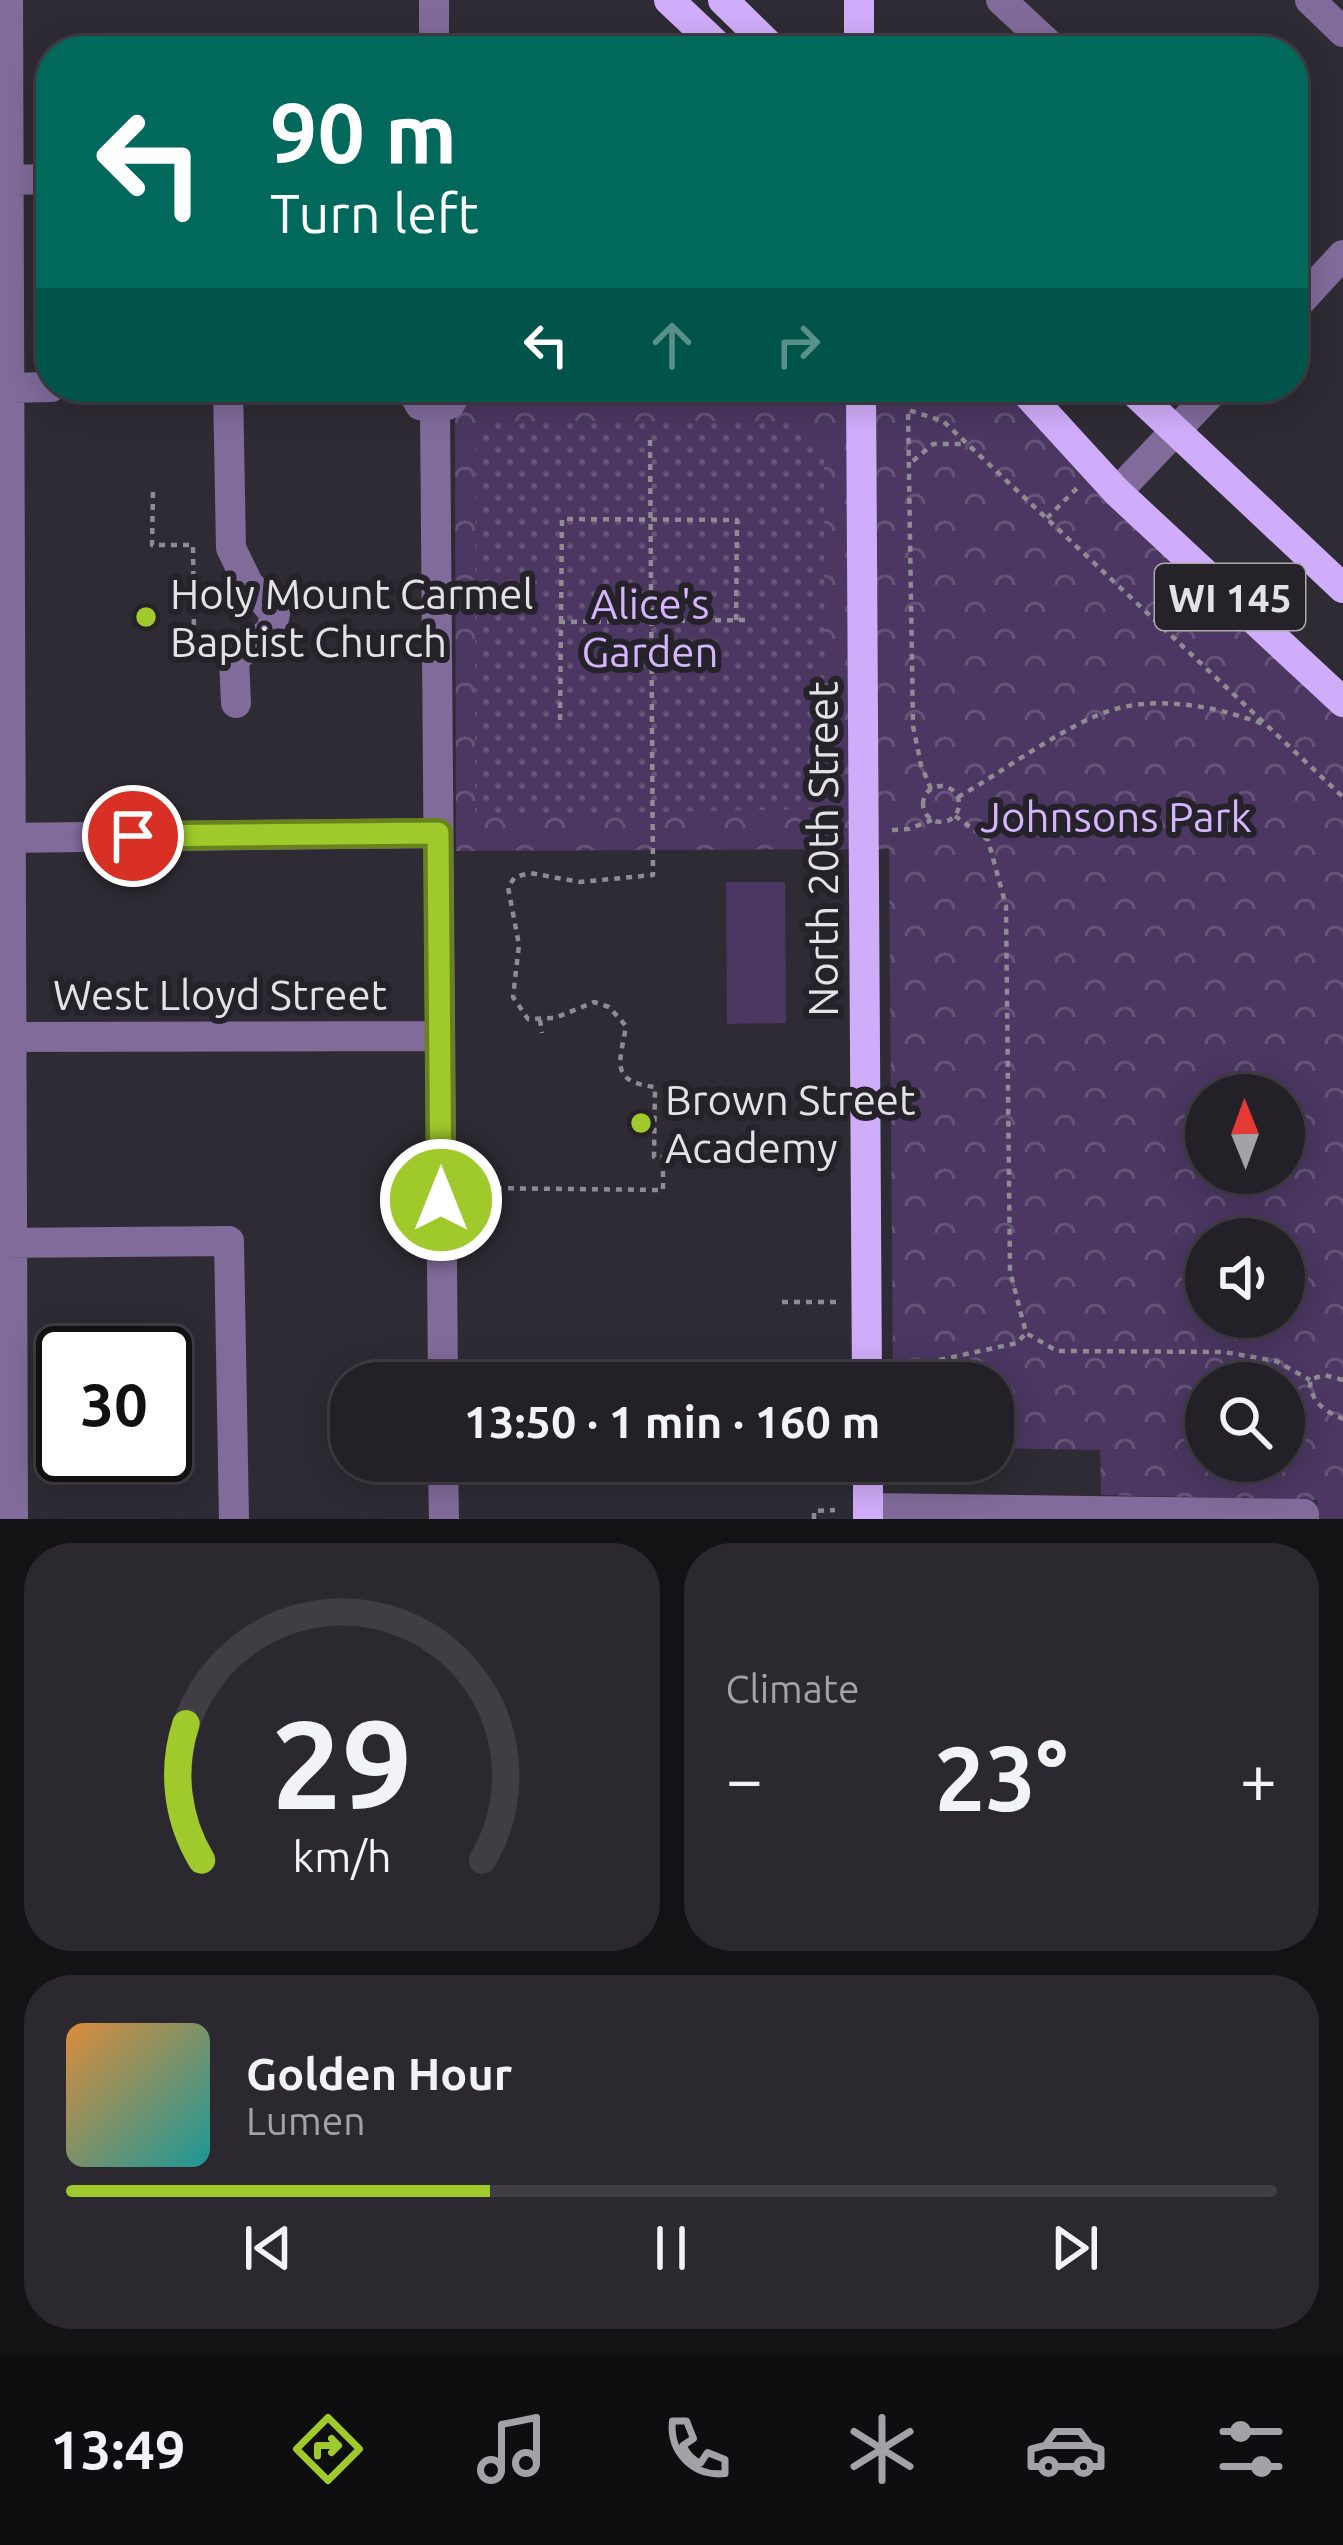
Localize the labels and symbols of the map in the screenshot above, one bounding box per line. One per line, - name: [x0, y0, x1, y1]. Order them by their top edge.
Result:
- road number: WI 145: [1155, 564, 1305, 630]
- place label: Holy Mount Carmel Baptist Church: [170, 570, 534, 665]
- park label: Alice's Garden: [581, 580, 719, 675]
- marker: Holy Mount Carmel Baptist Church: [133, 604, 159, 630]
- street label: North 20th Street: [799, 681, 846, 1017]
- pin: [82, 785, 184, 887]
- park label: Johnsons Park: [980, 793, 1252, 840]
- street label: West Lloyd Street: [53, 971, 387, 1018]
- north arrow: [1185, 1074, 1305, 1194]
- place label: Brown Street Academy: [665, 1076, 916, 1171]
- marker: Brown Street Academy: [628, 1110, 654, 1136]
- position arrow: [378, 1137, 504, 1263]
- speed limit sign: 30: [36, 1326, 192, 1482]

